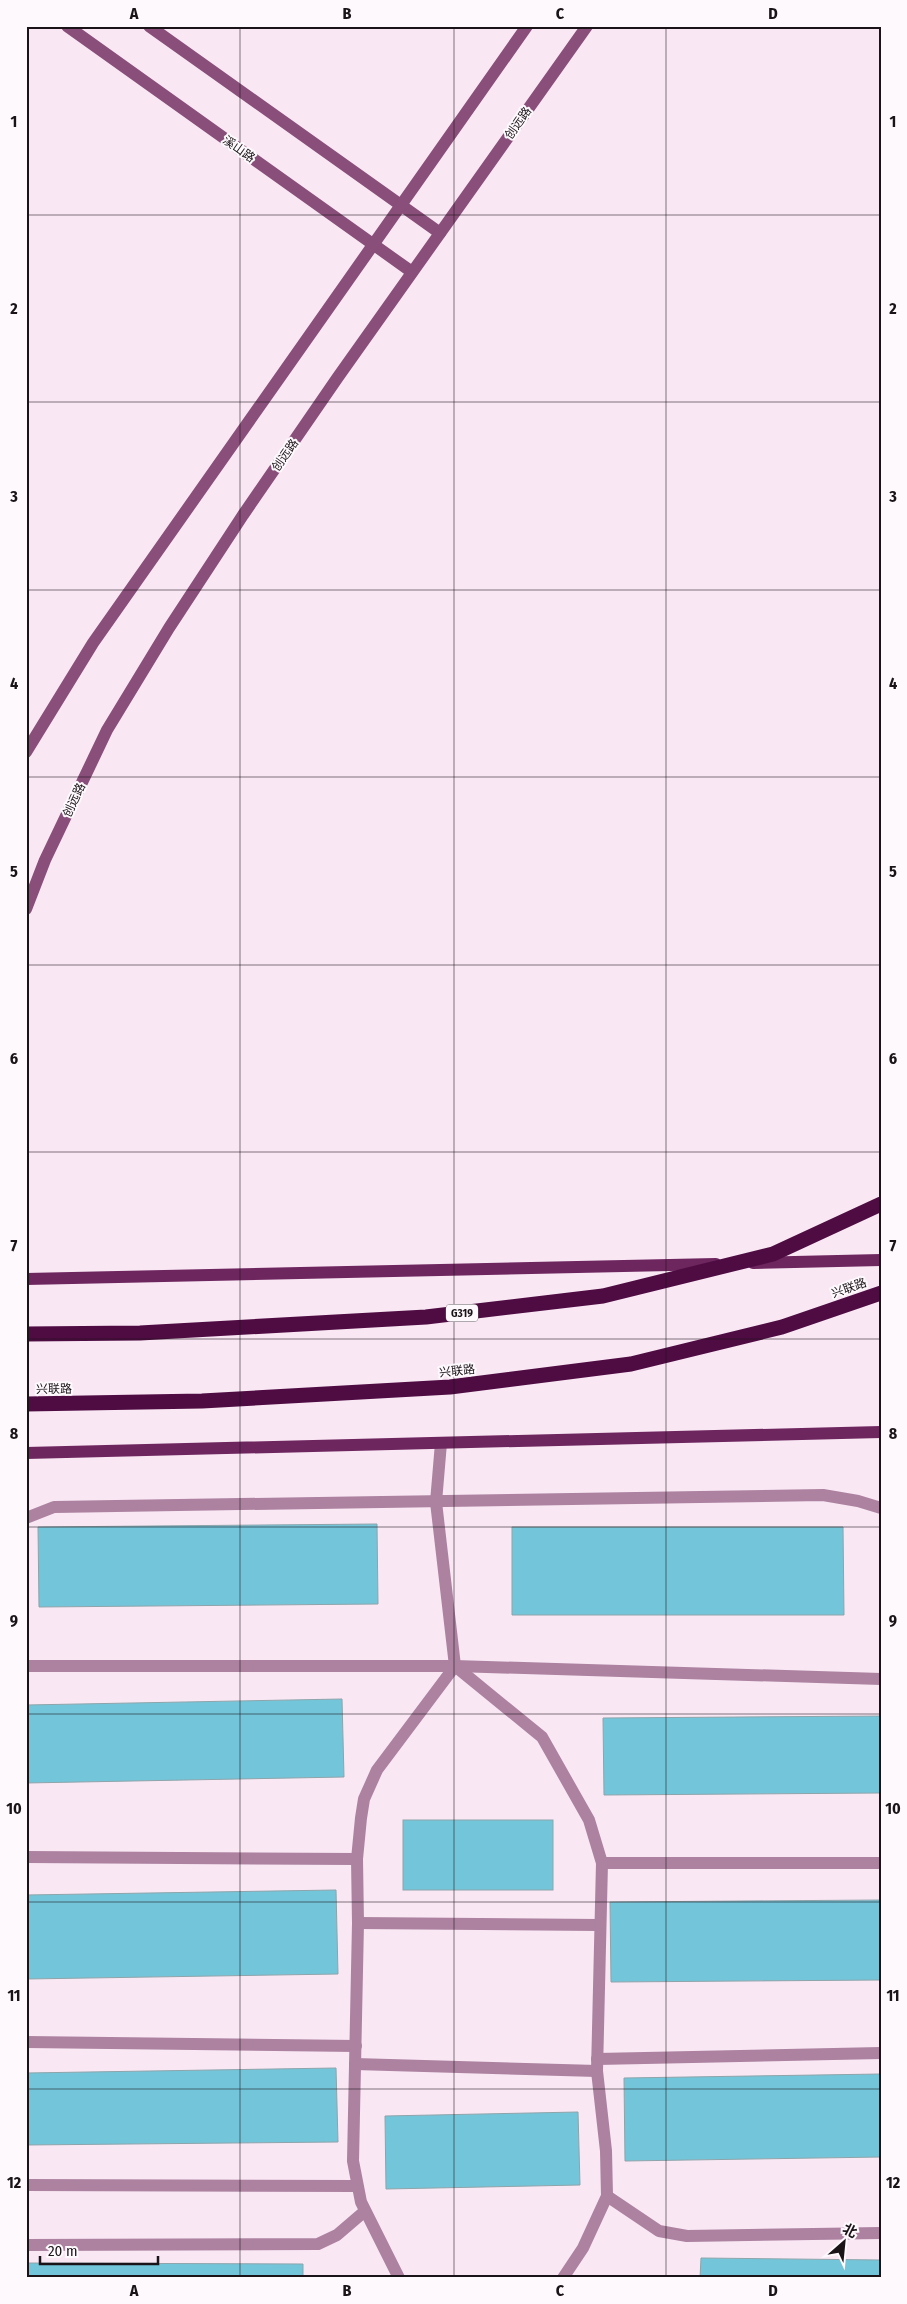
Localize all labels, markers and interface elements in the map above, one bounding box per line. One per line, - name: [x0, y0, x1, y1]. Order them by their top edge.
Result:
- text: A: [129, 4, 139, 23]
- text: B: [343, 4, 352, 23]
- text: C: [556, 4, 565, 23]
- text: D: [768, 4, 778, 23]
- street label: 创远路: [502, 104, 534, 142]
- text: 1: [11, 112, 17, 131]
- text: 1: [890, 112, 896, 131]
- street label: 溪山路: [220, 133, 258, 165]
- text: 2: [9, 299, 18, 318]
- text: 2: [888, 299, 897, 318]
- street label: 创远路: [269, 436, 301, 474]
- text: 3: [9, 487, 18, 506]
- text: 3: [888, 487, 897, 506]
- text: 4: [10, 674, 18, 693]
- text: 4: [889, 674, 897, 693]
- street label: 创远路: [60, 781, 88, 819]
- text: 5: [10, 862, 18, 881]
- text: 5: [889, 862, 897, 881]
- text: 6: [10, 1049, 18, 1068]
- text: 6: [889, 1049, 897, 1068]
- text: 7: [11, 1236, 18, 1255]
- text: 7: [890, 1236, 897, 1255]
- street label: 兴联路: [830, 1276, 868, 1300]
- road number: G319: [446, 1305, 478, 1322]
- street label: 兴联路: [438, 1362, 476, 1380]
- street label: 兴联路: [36, 1382, 72, 1396]
- text: 8: [10, 1424, 19, 1443]
- text: 8: [889, 1424, 898, 1443]
- text: 9: [10, 1611, 18, 1630]
- text: 9: [889, 1611, 897, 1630]
- text: 10: [6, 1799, 22, 1818]
- text: 10: [885, 1799, 901, 1818]
- text: 11: [7, 1986, 21, 2005]
- text: 11: [886, 1986, 900, 2005]
- text: 12: [7, 2173, 22, 2192]
- text: 12: [886, 2173, 901, 2192]
- north arrow: [820, 2216, 870, 2266]
- text: 北: [840, 2220, 860, 2242]
- scale bar: [40, 2234, 158, 2266]
- text: 20 m: [48, 2242, 78, 2260]
- text: A: [129, 2281, 139, 2300]
- text: B: [343, 2281, 352, 2300]
- text: C: [556, 2281, 565, 2300]
- text: D: [768, 2281, 778, 2300]

